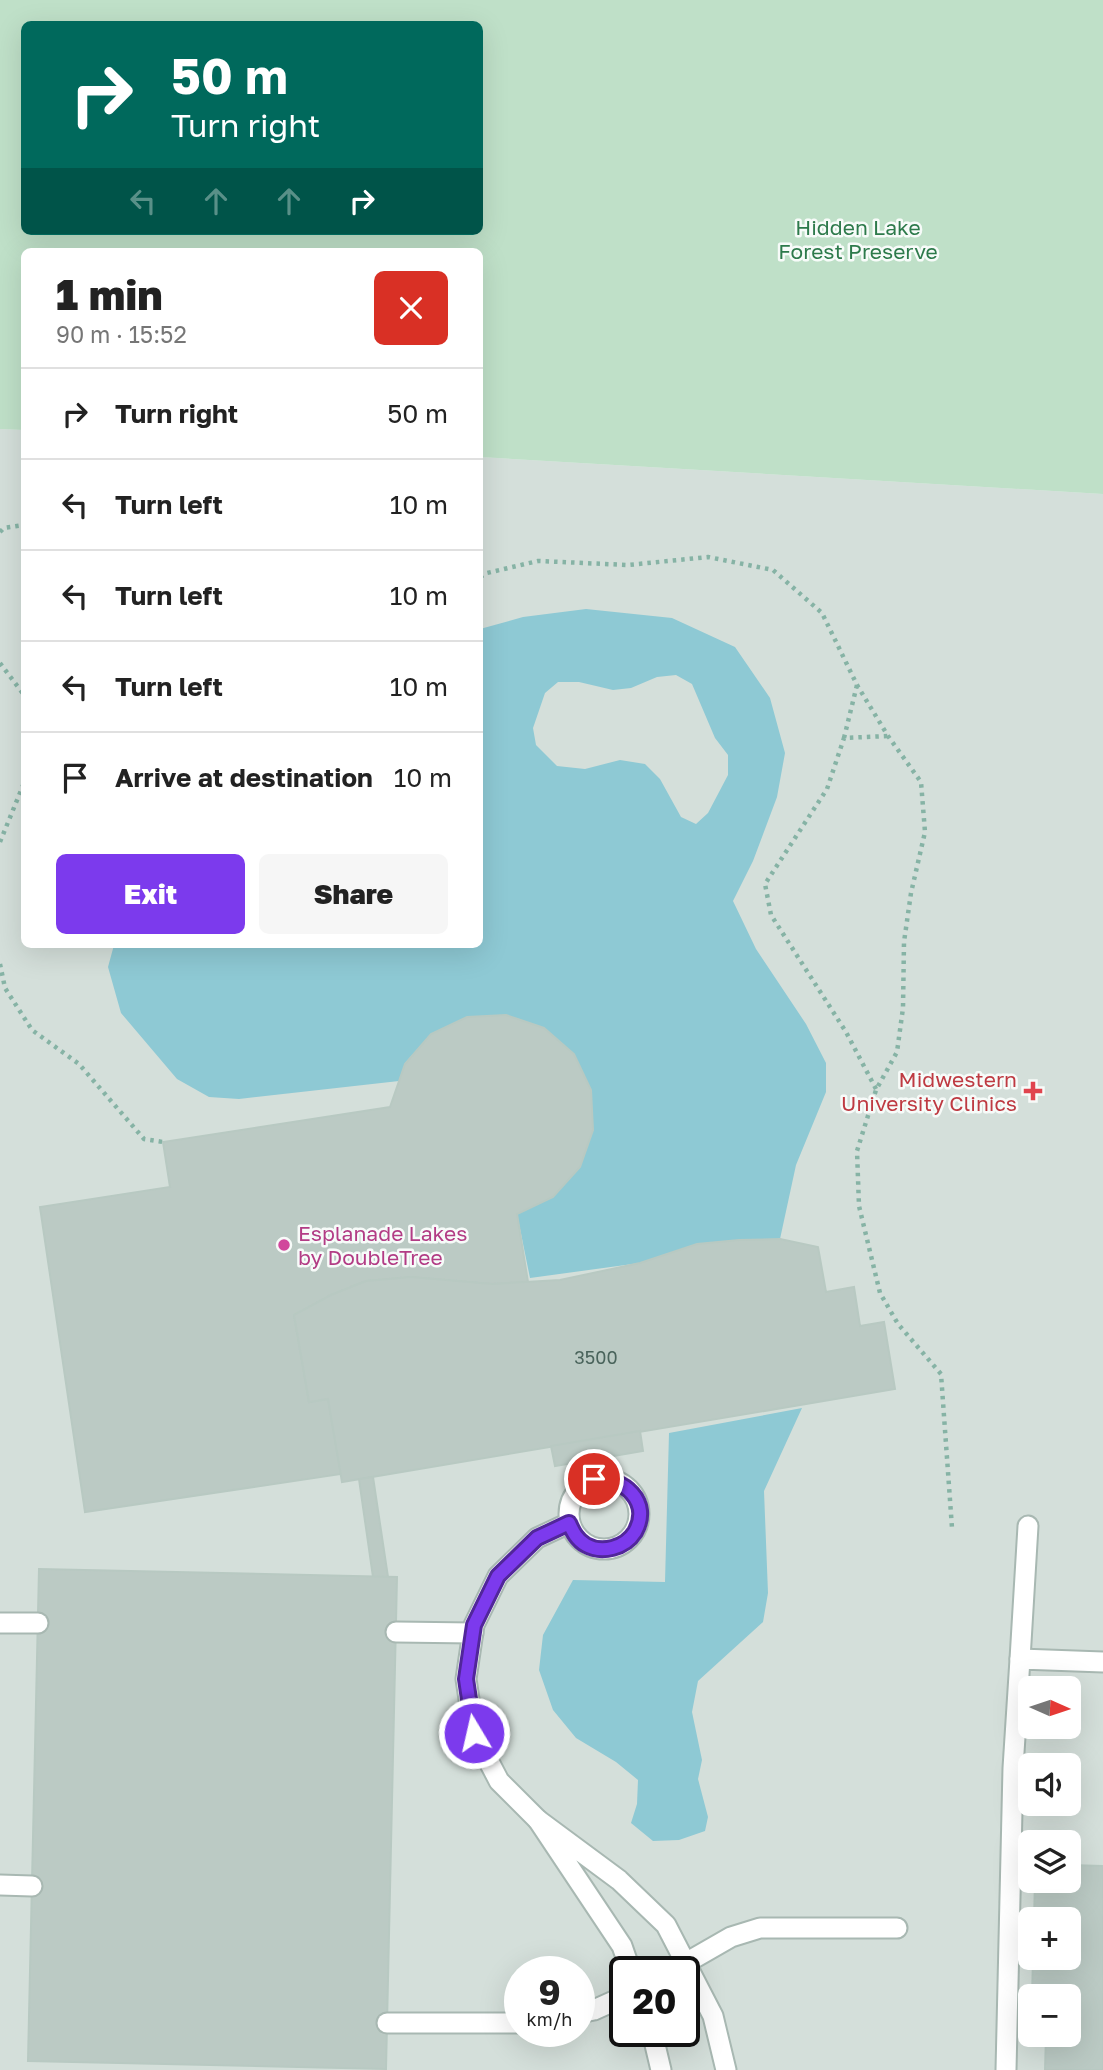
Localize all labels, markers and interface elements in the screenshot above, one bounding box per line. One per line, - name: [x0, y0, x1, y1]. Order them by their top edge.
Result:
- text: 50 m: [171, 46, 288, 105]
- icon: right: [56, 49, 147, 140]
- text: Turn right: [171, 106, 320, 144]
- icon: left: [124, 182, 162, 220]
- icon: ahead: [197, 182, 235, 220]
- icon: ahead: [270, 182, 308, 220]
- icon: right: [343, 182, 381, 220]
- park label: Hidden Lake Forest Preserve: [778, 214, 938, 264]
- text: 1 min: [56, 269, 163, 319]
- button: close: [374, 271, 448, 345]
- text: 90 m · 15:52: [56, 320, 187, 348]
- icon: right: [56, 395, 94, 433]
- text: Turn right: [115, 398, 238, 429]
- text: 50 m: [387, 398, 448, 429]
- icon: left: [56, 486, 94, 524]
- text: Turn left: [115, 489, 223, 520]
- text: 10 m: [390, 489, 448, 520]
- icon: left: [56, 577, 94, 615]
- text: Turn left: [115, 580, 223, 611]
- text: 10 m: [390, 580, 448, 611]
- icon: left: [56, 668, 94, 706]
- text: Turn left: [115, 671, 223, 702]
- text: 10 m: [390, 671, 448, 702]
- icon: arrive: [56, 759, 94, 797]
- text: Arrive at destination: [115, 762, 373, 793]
- text: 10 m: [394, 762, 452, 793]
- button: Exit: [56, 854, 245, 934]
- button: Share: [259, 854, 448, 934]
- place label: Midwestern University Clinics: [841, 1066, 1017, 1116]
- marker: Midwestern University Clinics: [1023, 1081, 1043, 1101]
- place label: Esplanade Lakes by DoubleTree: [298, 1220, 467, 1270]
- marker: Esplanade Lakes by DoubleTree: [276, 1237, 292, 1253]
- house number: 3500: [574, 1346, 618, 1368]
- pin: [564, 1449, 624, 1509]
- icon: arrive: [575, 1460, 613, 1498]
- north arrow: [1018, 1676, 1082, 1740]
- map controls: [1018, 1676, 1081, 2047]
- position arrow: [437, 1696, 511, 1770]
- button: sound: [1018, 1753, 1081, 1816]
- button: layers: [1018, 1830, 1081, 1893]
- button: +: [1018, 1907, 1081, 1970]
- speed limit sign: 20: [609, 1956, 700, 2047]
- text: 9: [538, 1971, 561, 2013]
- button: −: [1018, 1984, 1081, 2047]
- text: km/h: [527, 2008, 572, 2030]

